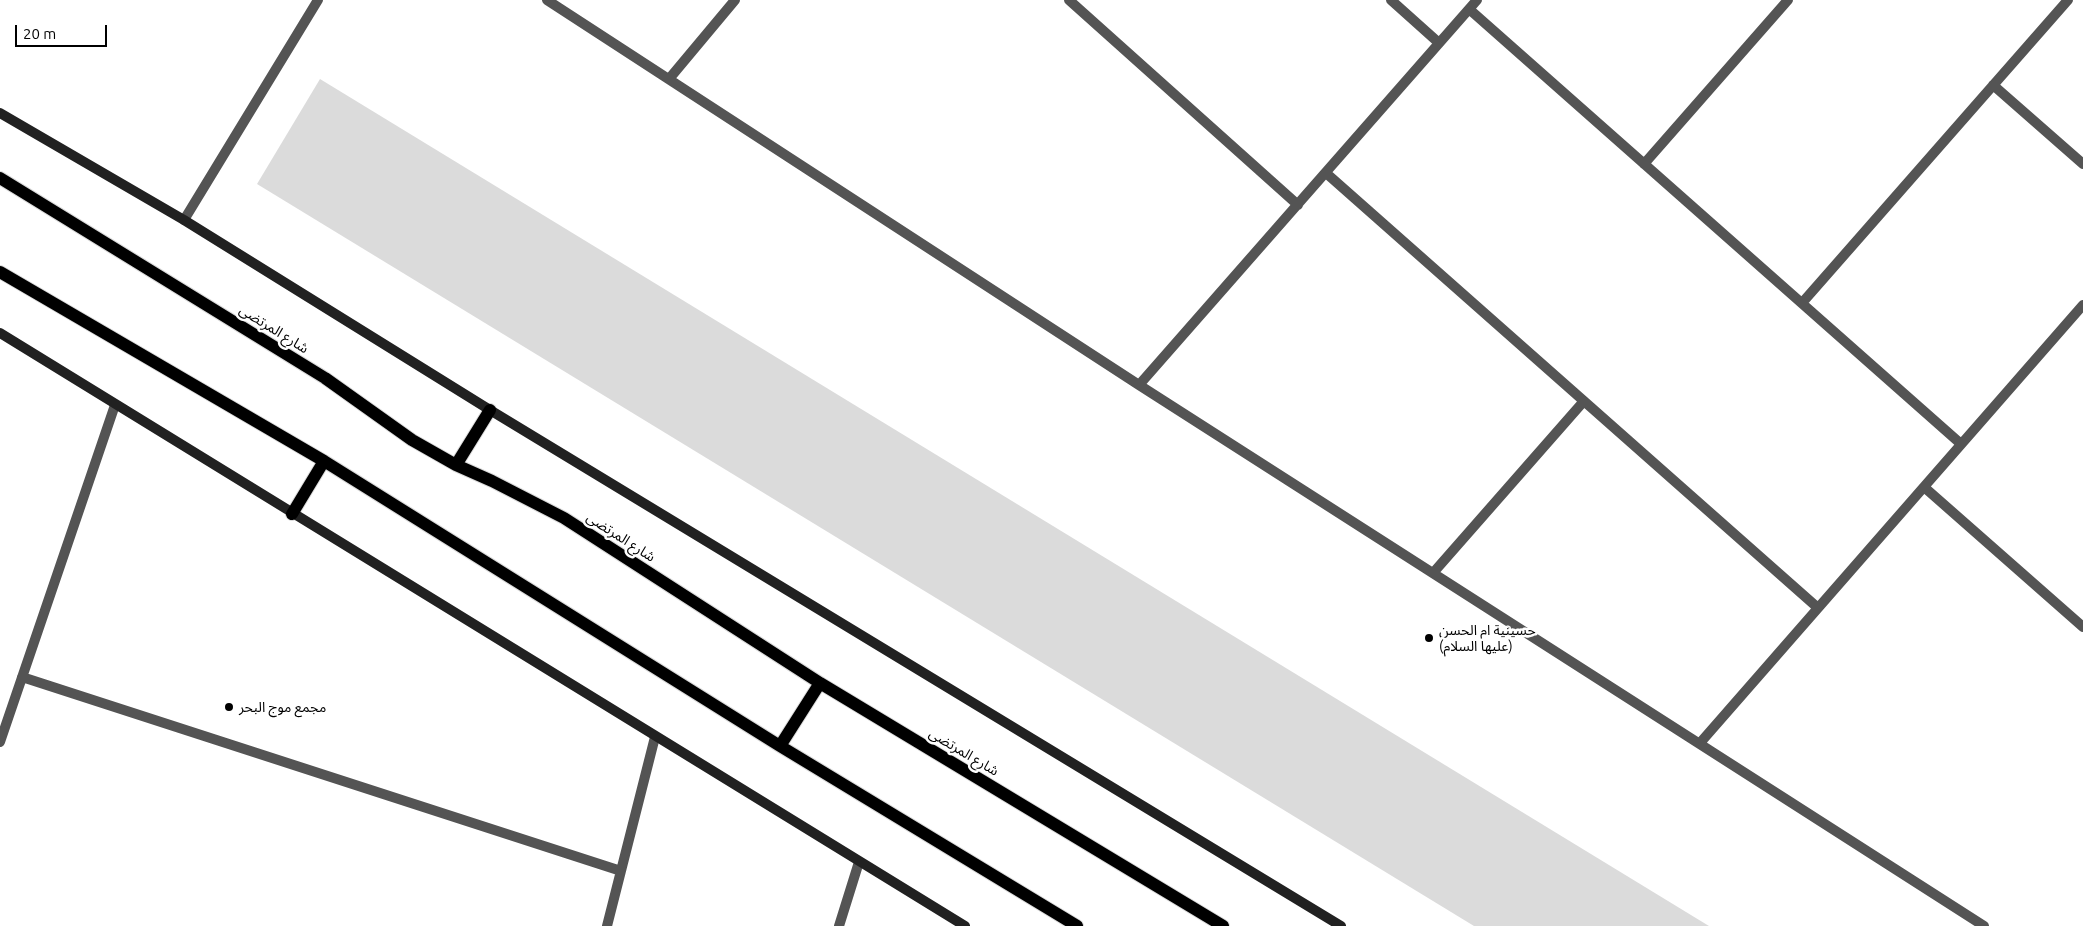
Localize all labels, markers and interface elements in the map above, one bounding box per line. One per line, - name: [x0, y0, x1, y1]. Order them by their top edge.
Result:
- scale bar: [18, 15, 110, 47]
- text: 20 m: [23, 25, 56, 42]
- street label: شارع المرتضى: [236, 301, 312, 357]
- street label: شارع المرتضى: [584, 509, 658, 565]
- place label: حسينية ام الحسن (عليها السلام): [1439, 622, 1536, 654]
- marker: حسينية ام الحسن (عليها السلام): [1423, 632, 1435, 644]
- place label: مجمع موج البحر: [239, 699, 326, 715]
- marker: مجمع موج البحر: [223, 701, 235, 713]
- street label: شارع المرتضى: [926, 725, 1002, 779]

